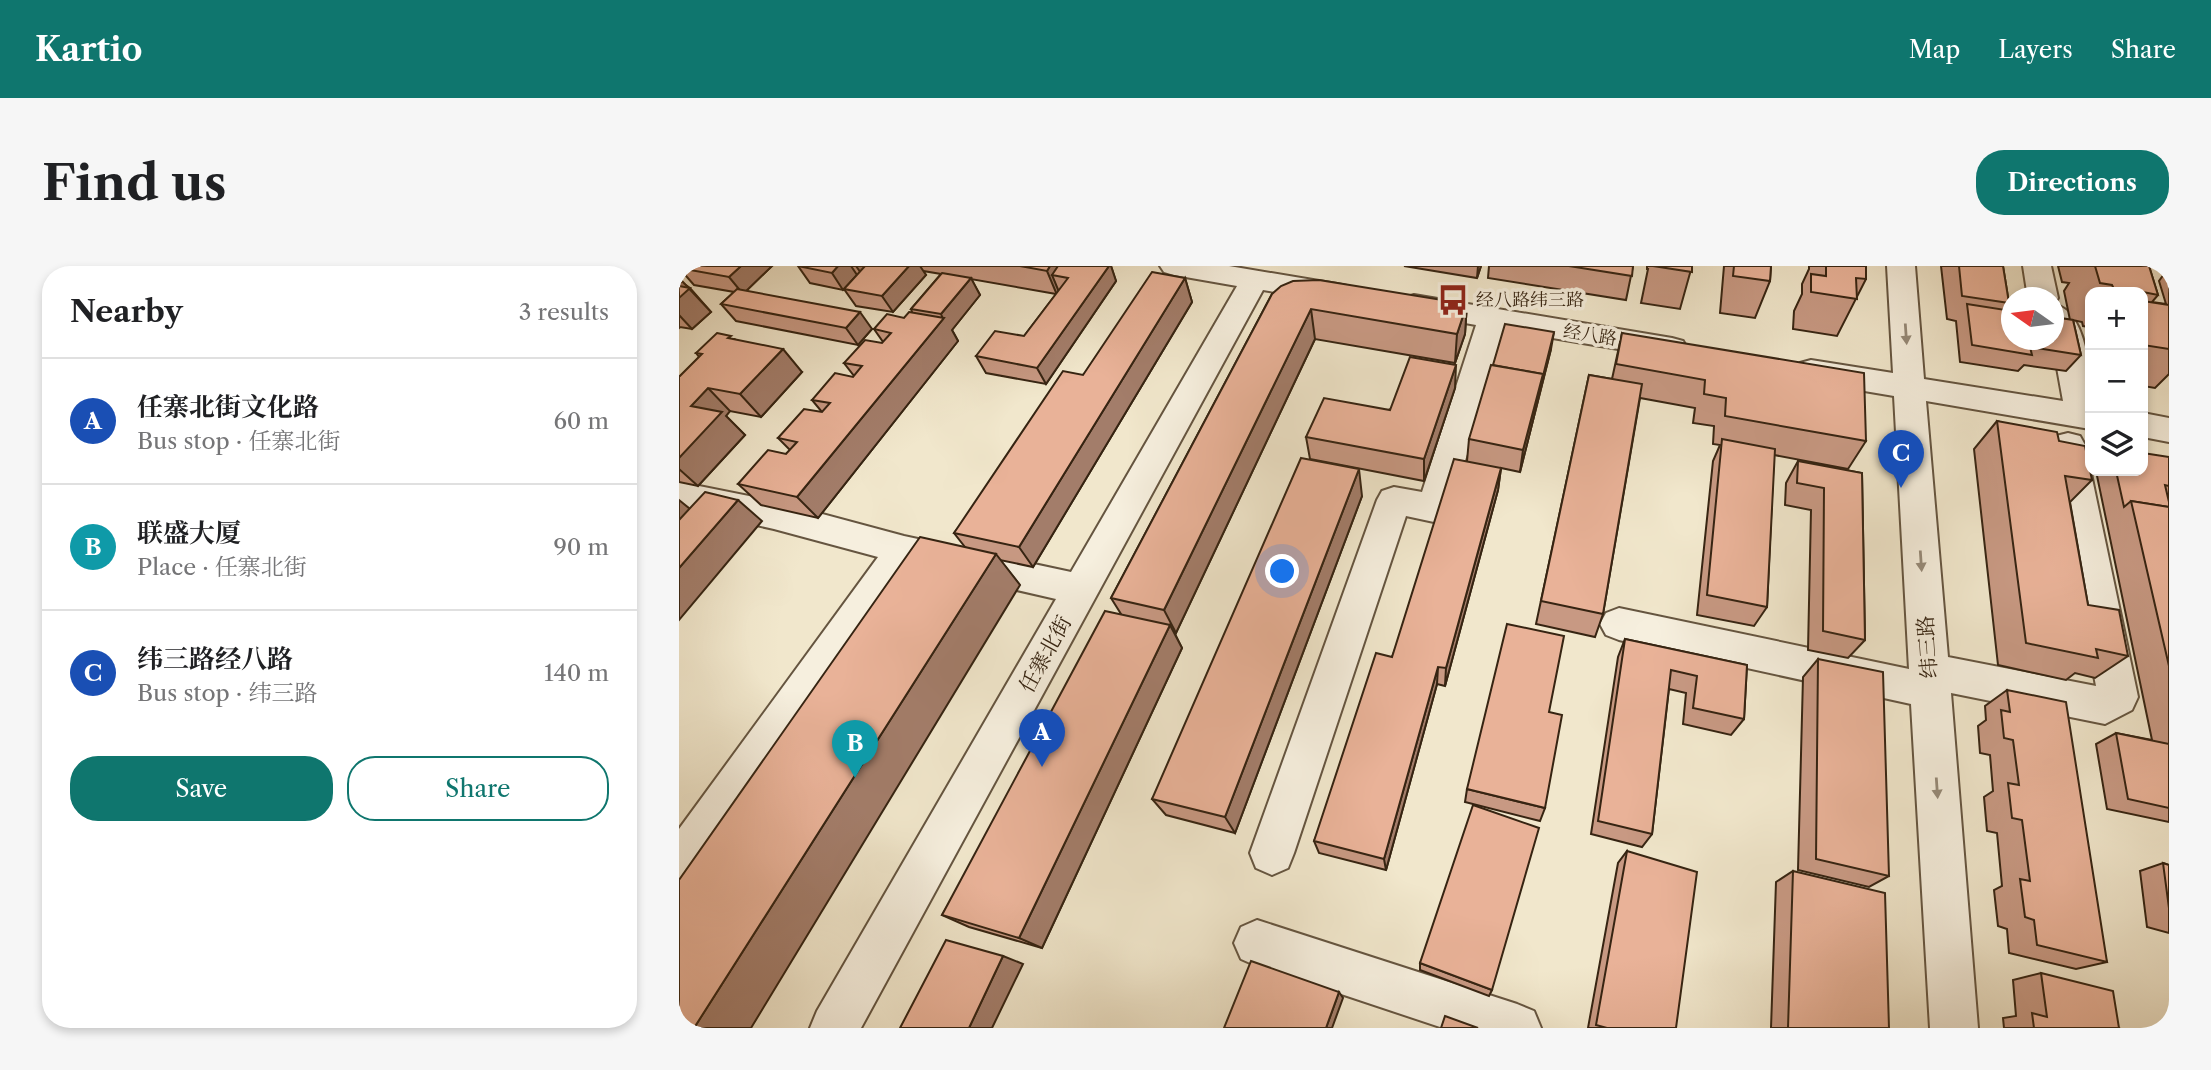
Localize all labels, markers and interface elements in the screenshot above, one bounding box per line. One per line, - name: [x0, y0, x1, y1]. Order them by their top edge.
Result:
- text: Kartio: [35, 29, 143, 70]
- text: Map: [1909, 35, 1960, 64]
- text: Layers: [1998, 35, 2073, 64]
- text: Share: [2111, 35, 2176, 64]
- button: Directions: [1976, 150, 2169, 215]
- text: Find us: [42, 152, 226, 213]
- bus stop icon: 经八路纬三路: [1436, 283, 1470, 317]
- north arrow: [2001, 287, 2064, 350]
- map controls: [2085, 287, 2148, 476]
- button: +: [2085, 287, 2148, 350]
- place label: 经八路纬三路: [1476, 289, 1584, 311]
- text: Nearby: [70, 293, 183, 330]
- text: 3 results: [519, 298, 609, 326]
- street label: 经八路: [1562, 320, 1618, 350]
- one-way arrow: [1900, 323, 1911, 345]
- button: −: [2085, 350, 2148, 413]
- text: 任寨北街文化路: [137, 391, 319, 423]
- text: A: [84, 407, 102, 435]
- text: 60 m: [553, 407, 609, 435]
- button: layers: [2085, 413, 2148, 476]
- text: Bus stop · 任寨北街: [137, 427, 340, 455]
- pin: C: [1878, 430, 1924, 488]
- text: 联盛大厦: [137, 517, 241, 549]
- text: B: [84, 533, 102, 561]
- text: 90 m: [553, 533, 609, 561]
- one-way arrow: [1916, 550, 1927, 572]
- text: Place · 任寨北街: [137, 553, 307, 581]
- your location: [1265, 554, 1299, 588]
- street label: 任寨北街: [1014, 611, 1076, 697]
- street label: 纬三路: [1912, 615, 1942, 679]
- text: 纬三路经八路: [137, 643, 293, 675]
- text: C: [84, 659, 102, 687]
- text: 140 m: [544, 659, 609, 687]
- text: Bus stop · 纬三路: [137, 679, 317, 707]
- pin: A: [1019, 709, 1065, 767]
- pin: B: [832, 720, 878, 778]
- button: Save: [70, 756, 333, 821]
- button: Share: [347, 756, 609, 821]
- one-way arrow: [1932, 777, 1943, 799]

